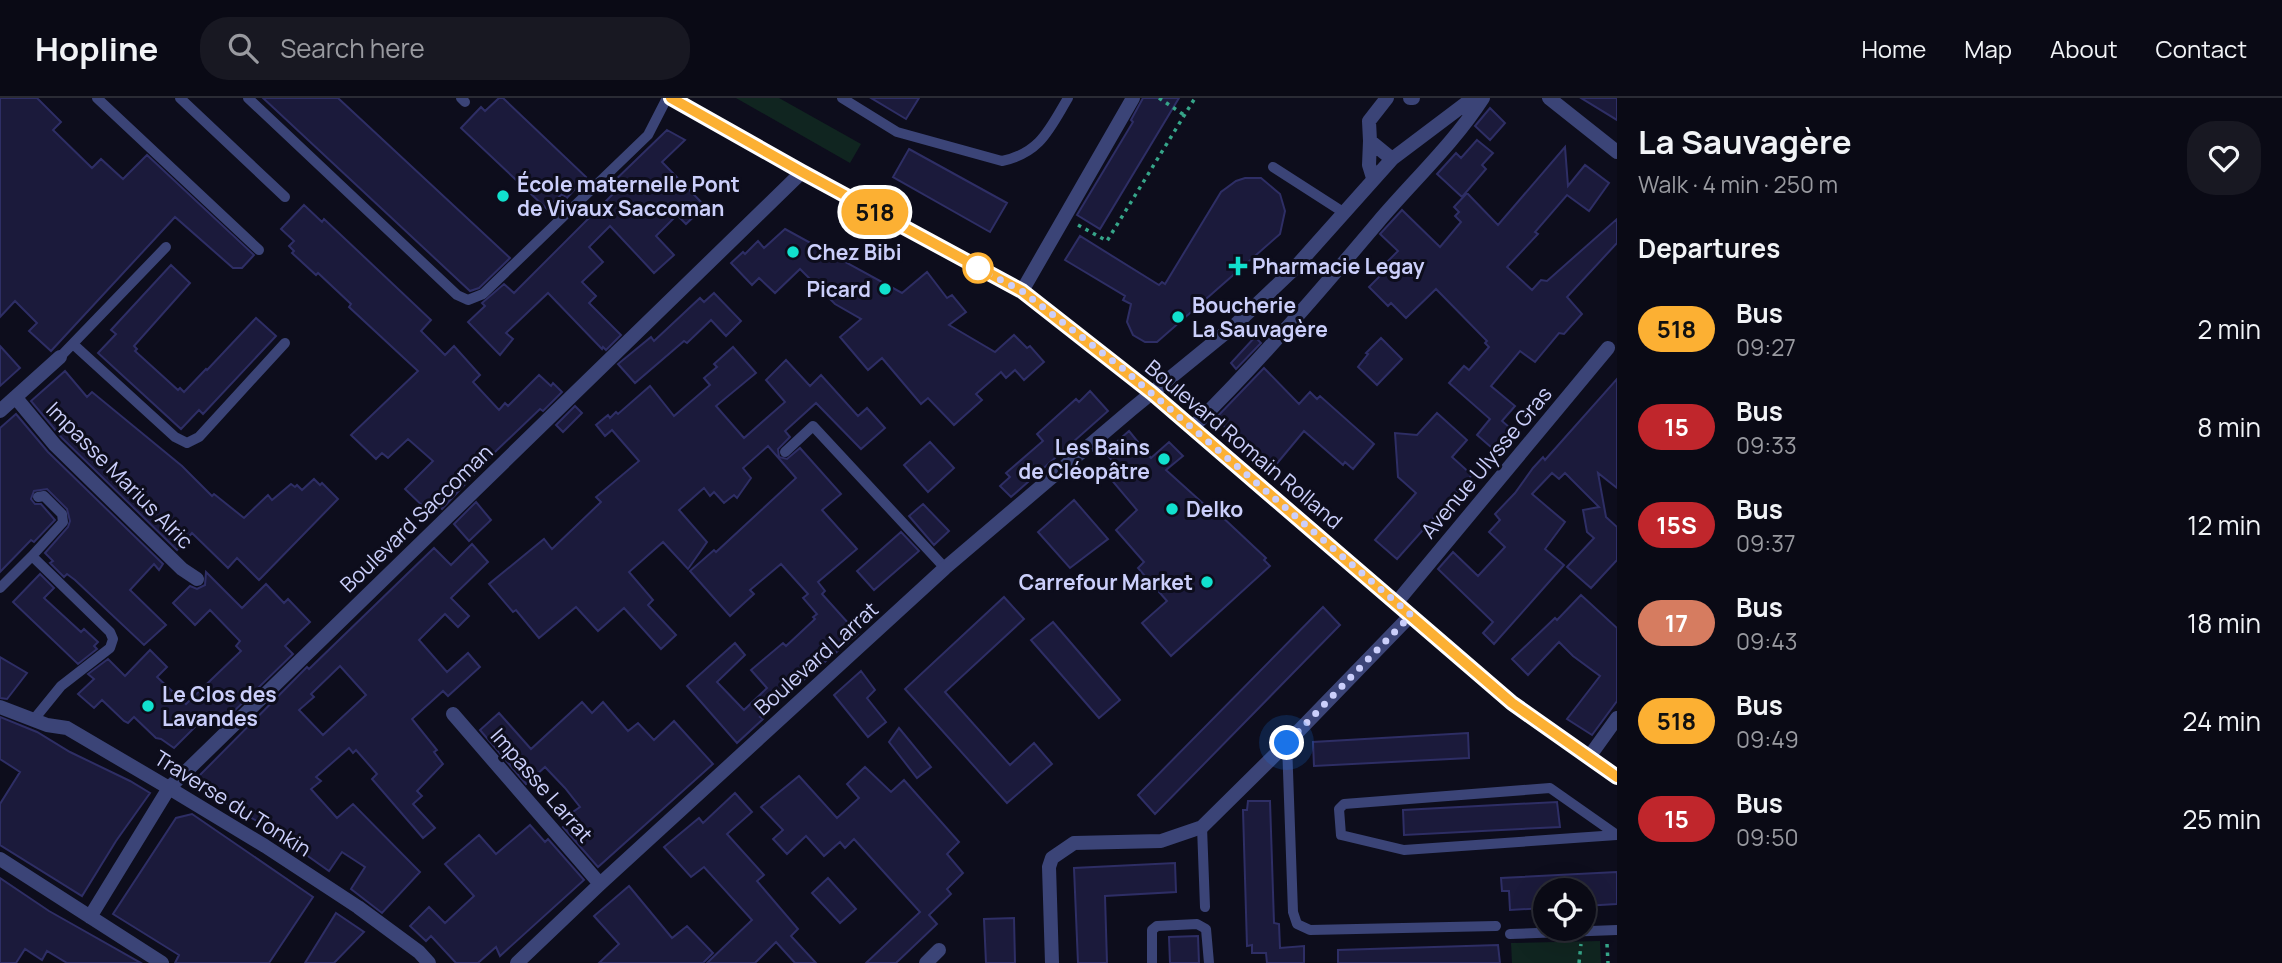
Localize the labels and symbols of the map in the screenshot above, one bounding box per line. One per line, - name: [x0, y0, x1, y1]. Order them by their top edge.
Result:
- place label: École maternelle Pont de Vivaux Saccoman: [517, 170, 740, 222]
- marker: École maternelle Pont de Vivaux Saccoman: [495, 188, 511, 204]
- line badge: 518: [835, 189, 915, 235]
- place label: Chez Bibi: [807, 238, 902, 266]
- marker: Chez Bibi: [785, 244, 801, 260]
- place label: Pharmacie Legay: [1252, 252, 1425, 280]
- unlabelled marker: [963, 253, 993, 283]
- marker: Pharmacie Legay: [1230, 258, 1246, 274]
- place label: Picard: [807, 275, 871, 303]
- marker: Picard: [877, 281, 893, 297]
- place label: Boucherie La Sauvagère: [1192, 291, 1328, 343]
- marker: Boucherie La Sauvagère: [1170, 309, 1186, 325]
- street label: Boulevard Romain Rolland: [1140, 353, 1348, 535]
- street label: Avenue Ulysse Gras: [1414, 380, 1558, 544]
- street label: Impasse Marius Alric: [40, 395, 200, 555]
- place label: Les Bains de Cléopâtre: [1018, 433, 1150, 485]
- street label: Boulevard Saccoman: [334, 438, 498, 598]
- marker: Les Bains de Cléopâtre: [1156, 451, 1172, 467]
- place label: Delko: [1186, 495, 1243, 523]
- marker: Delko: [1164, 501, 1180, 517]
- place label: Carrefour Market: [1019, 568, 1193, 596]
- marker: Carrefour Market: [1199, 574, 1215, 590]
- street label: Boulevard Larrat: [748, 595, 884, 721]
- place label: Le Clos des Lavandes: [162, 680, 277, 732]
- marker: Le Clos des Lavandes: [140, 698, 156, 714]
- street label: Impasse Larrat: [485, 722, 599, 848]
- your location: [1269, 725, 1304, 760]
- street label: Traverse du Tonkin: [149, 744, 317, 862]

